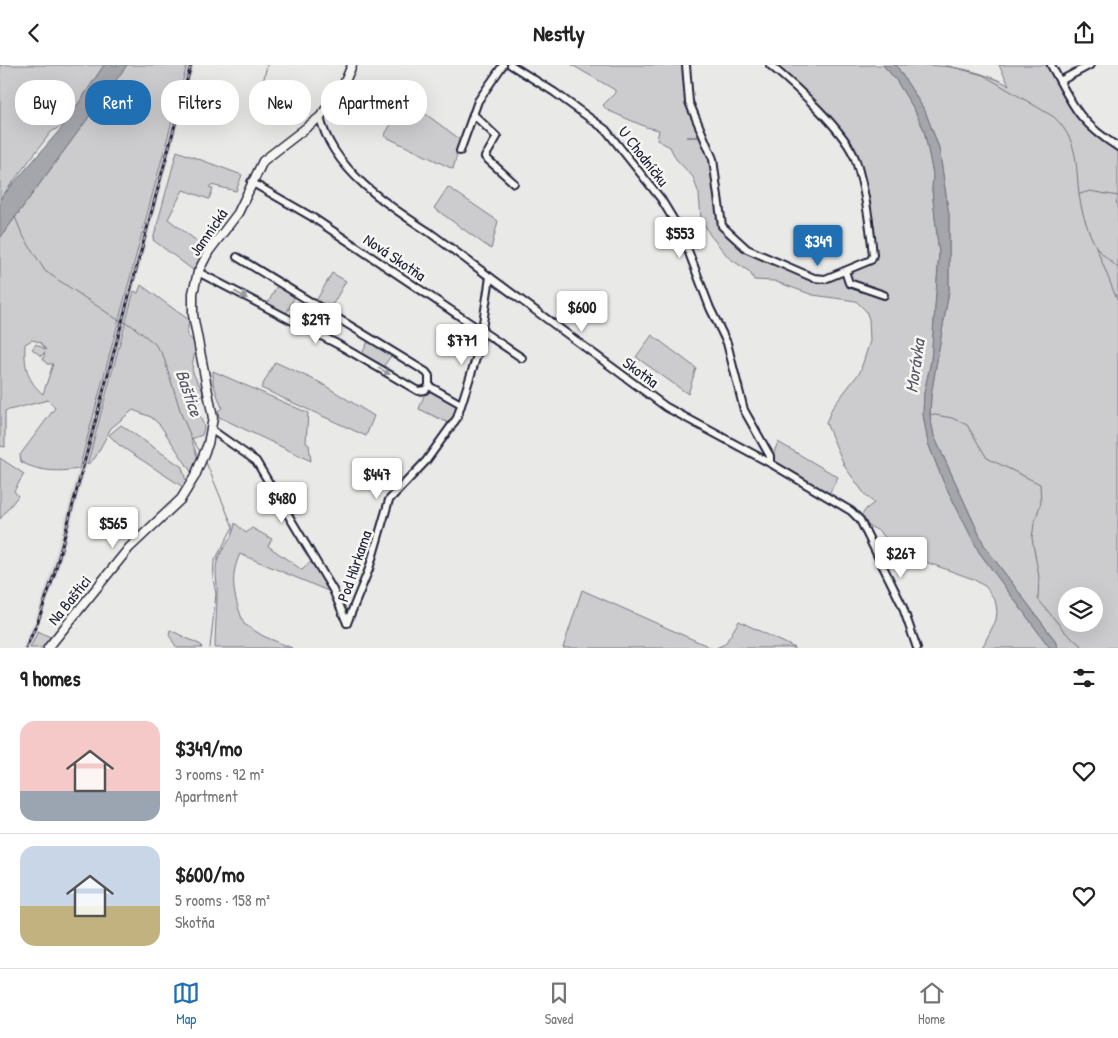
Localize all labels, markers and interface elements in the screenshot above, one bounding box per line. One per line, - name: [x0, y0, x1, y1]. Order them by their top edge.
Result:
- text: Nestly: [533, 18, 585, 48]
- icon: back: [20, 19, 48, 47]
- icon: share: [1070, 19, 1098, 47]
- chip: Buy: [15, 80, 75, 125]
- chip: Rent: [85, 80, 151, 125]
- chip: Filters: [161, 80, 239, 125]
- chip: New: [249, 80, 311, 125]
- chip: Apartment: [321, 80, 427, 125]
- street label: U Chodníčku: [614, 121, 675, 191]
- street label: Jamnická: [184, 204, 232, 260]
- pin: $553: [650, 217, 710, 259]
- text: $553: [666, 222, 694, 244]
- pin: $349: [788, 225, 848, 267]
- street label: Nová Skotňa: [360, 228, 430, 286]
- text: $349: [804, 230, 832, 252]
- one-way arrow: [233, 291, 248, 299]
- pin: $600: [552, 291, 612, 333]
- text: $600: [568, 296, 596, 318]
- pin: $297: [286, 303, 346, 345]
- text: $297: [301, 308, 331, 330]
- pin: $771: [432, 323, 492, 366]
- text: $771: [447, 329, 477, 351]
- water label: Morávka: [898, 336, 931, 394]
- street label: Skotňa: [619, 352, 663, 392]
- water label: Baštice: [170, 366, 209, 420]
- one-way arrow: [377, 367, 392, 375]
- pin: $447: [347, 457, 407, 500]
- text: $447: [363, 463, 391, 485]
- pin: $480: [252, 481, 312, 524]
- text: $480: [268, 487, 296, 509]
- pin: $565: [83, 507, 143, 549]
- text: $565: [99, 512, 127, 534]
- street label: Pod Hůrkama: [332, 527, 376, 605]
- pin: $267: [871, 537, 931, 579]
- text: $267: [886, 542, 916, 564]
- street label: Na Baštici: [42, 571, 96, 629]
- map controls: [1058, 587, 1103, 632]
- button: layers: [1058, 587, 1103, 632]
- text: 9 homes: [20, 664, 81, 693]
- icon: filters: [1070, 664, 1098, 692]
- text: $349/mo: [175, 734, 242, 763]
- icon: home: [60, 741, 120, 801]
- icon: heart: [1070, 757, 1098, 785]
- text: 3 rooms · 92 m²: [175, 763, 264, 785]
- text: Apartment: [175, 785, 238, 807]
- text: $600/mo: [175, 860, 244, 889]
- icon: home: [60, 866, 120, 926]
- icon: heart: [1070, 882, 1098, 910]
- text: 5 rooms · 158 m²: [175, 889, 270, 911]
- text: Skotňa: [175, 911, 214, 933]
- tab: Map: [172, 979, 200, 1028]
- tab: Saved: [545, 979, 573, 1028]
- tab: Home: [918, 979, 946, 1028]

